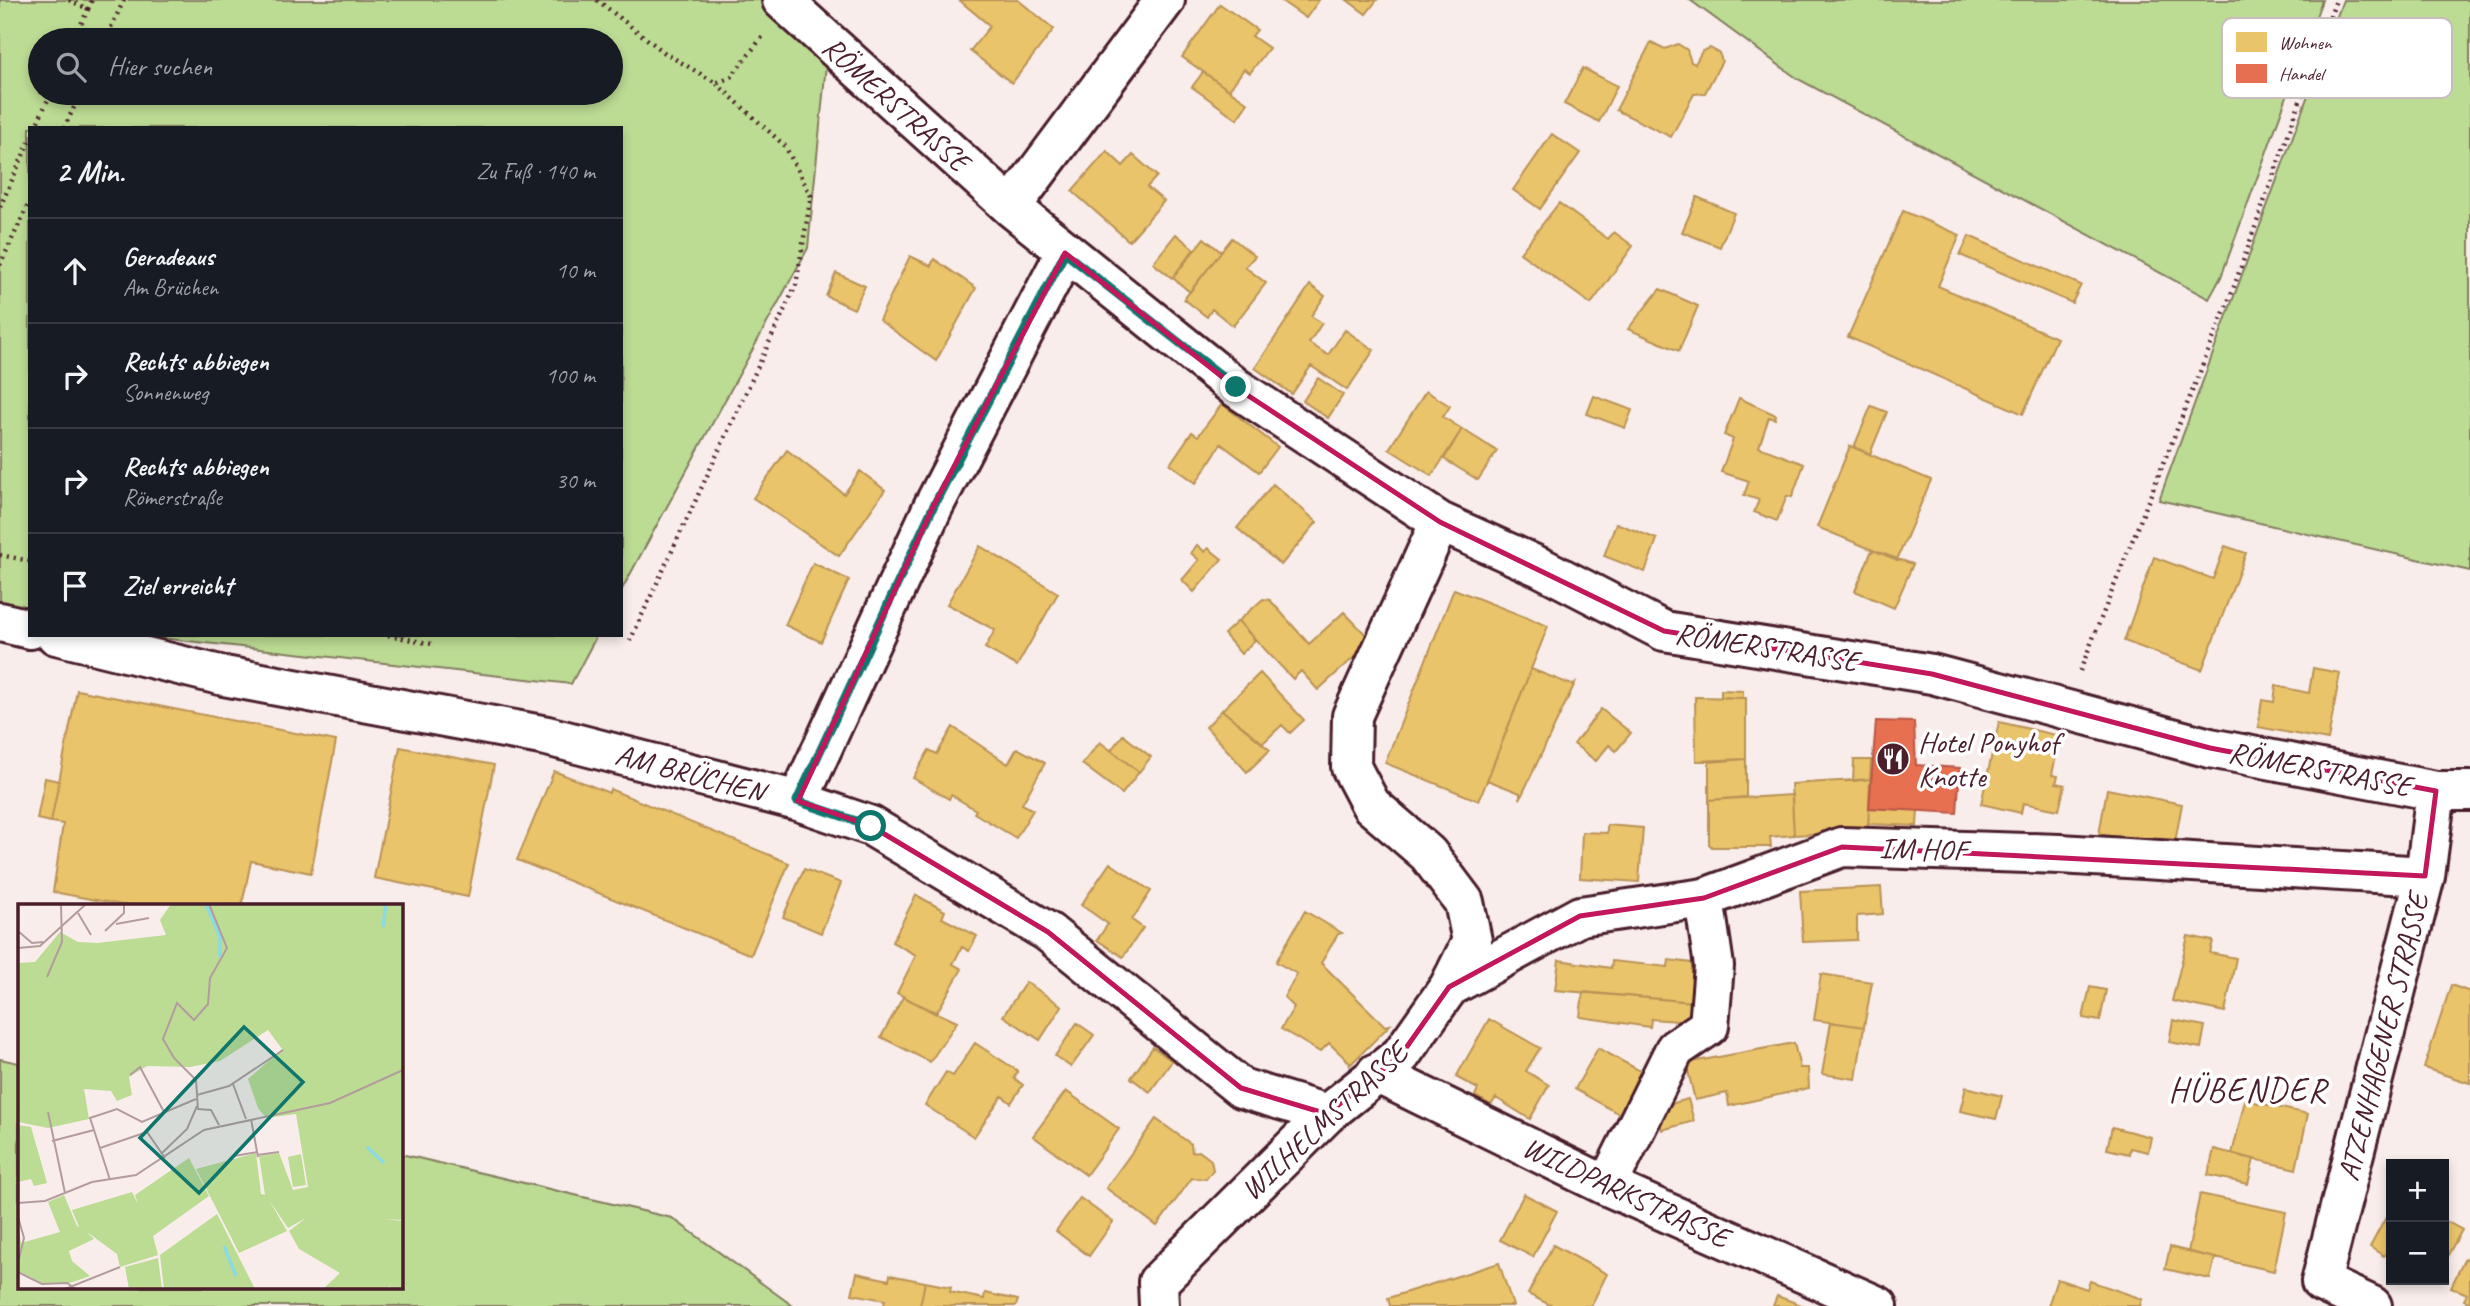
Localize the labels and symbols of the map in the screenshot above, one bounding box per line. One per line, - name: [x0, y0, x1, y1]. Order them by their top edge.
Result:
- legend: [2222, 18, 2452, 98]
- street label: RÖMERSTRASSE: [815, 28, 980, 182]
- text: Wohnen: [2279, 31, 2333, 55]
- text: Handel: [2279, 62, 2327, 86]
- route end: [1220, 371, 1251, 402]
- street label: RÖMERSTRASSE: [1673, 614, 1865, 681]
- place label: Hotel Ponyhof Knotte: [1918, 723, 2066, 795]
- street label: RÖMERSTRASSE: [2226, 733, 2418, 806]
- street label: AM BRÜCHEN: [611, 735, 772, 812]
- restaurant icon: Hotel Ponyhof Knotte: [1874, 740, 1912, 778]
- route start: [855, 810, 886, 841]
- street label: IM HOF: [1879, 828, 1972, 870]
- street label: ATZENHAGENER STRASSE: [2329, 886, 2438, 1184]
- inset map: [18, 904, 402, 1288]
- street label: WILHELMSTRASSE: [1233, 1031, 1419, 1208]
- district label: HÜBENDER: [2168, 1069, 2330, 1111]
- street label: WILDPARKSTRASSE: [1517, 1128, 1739, 1258]

